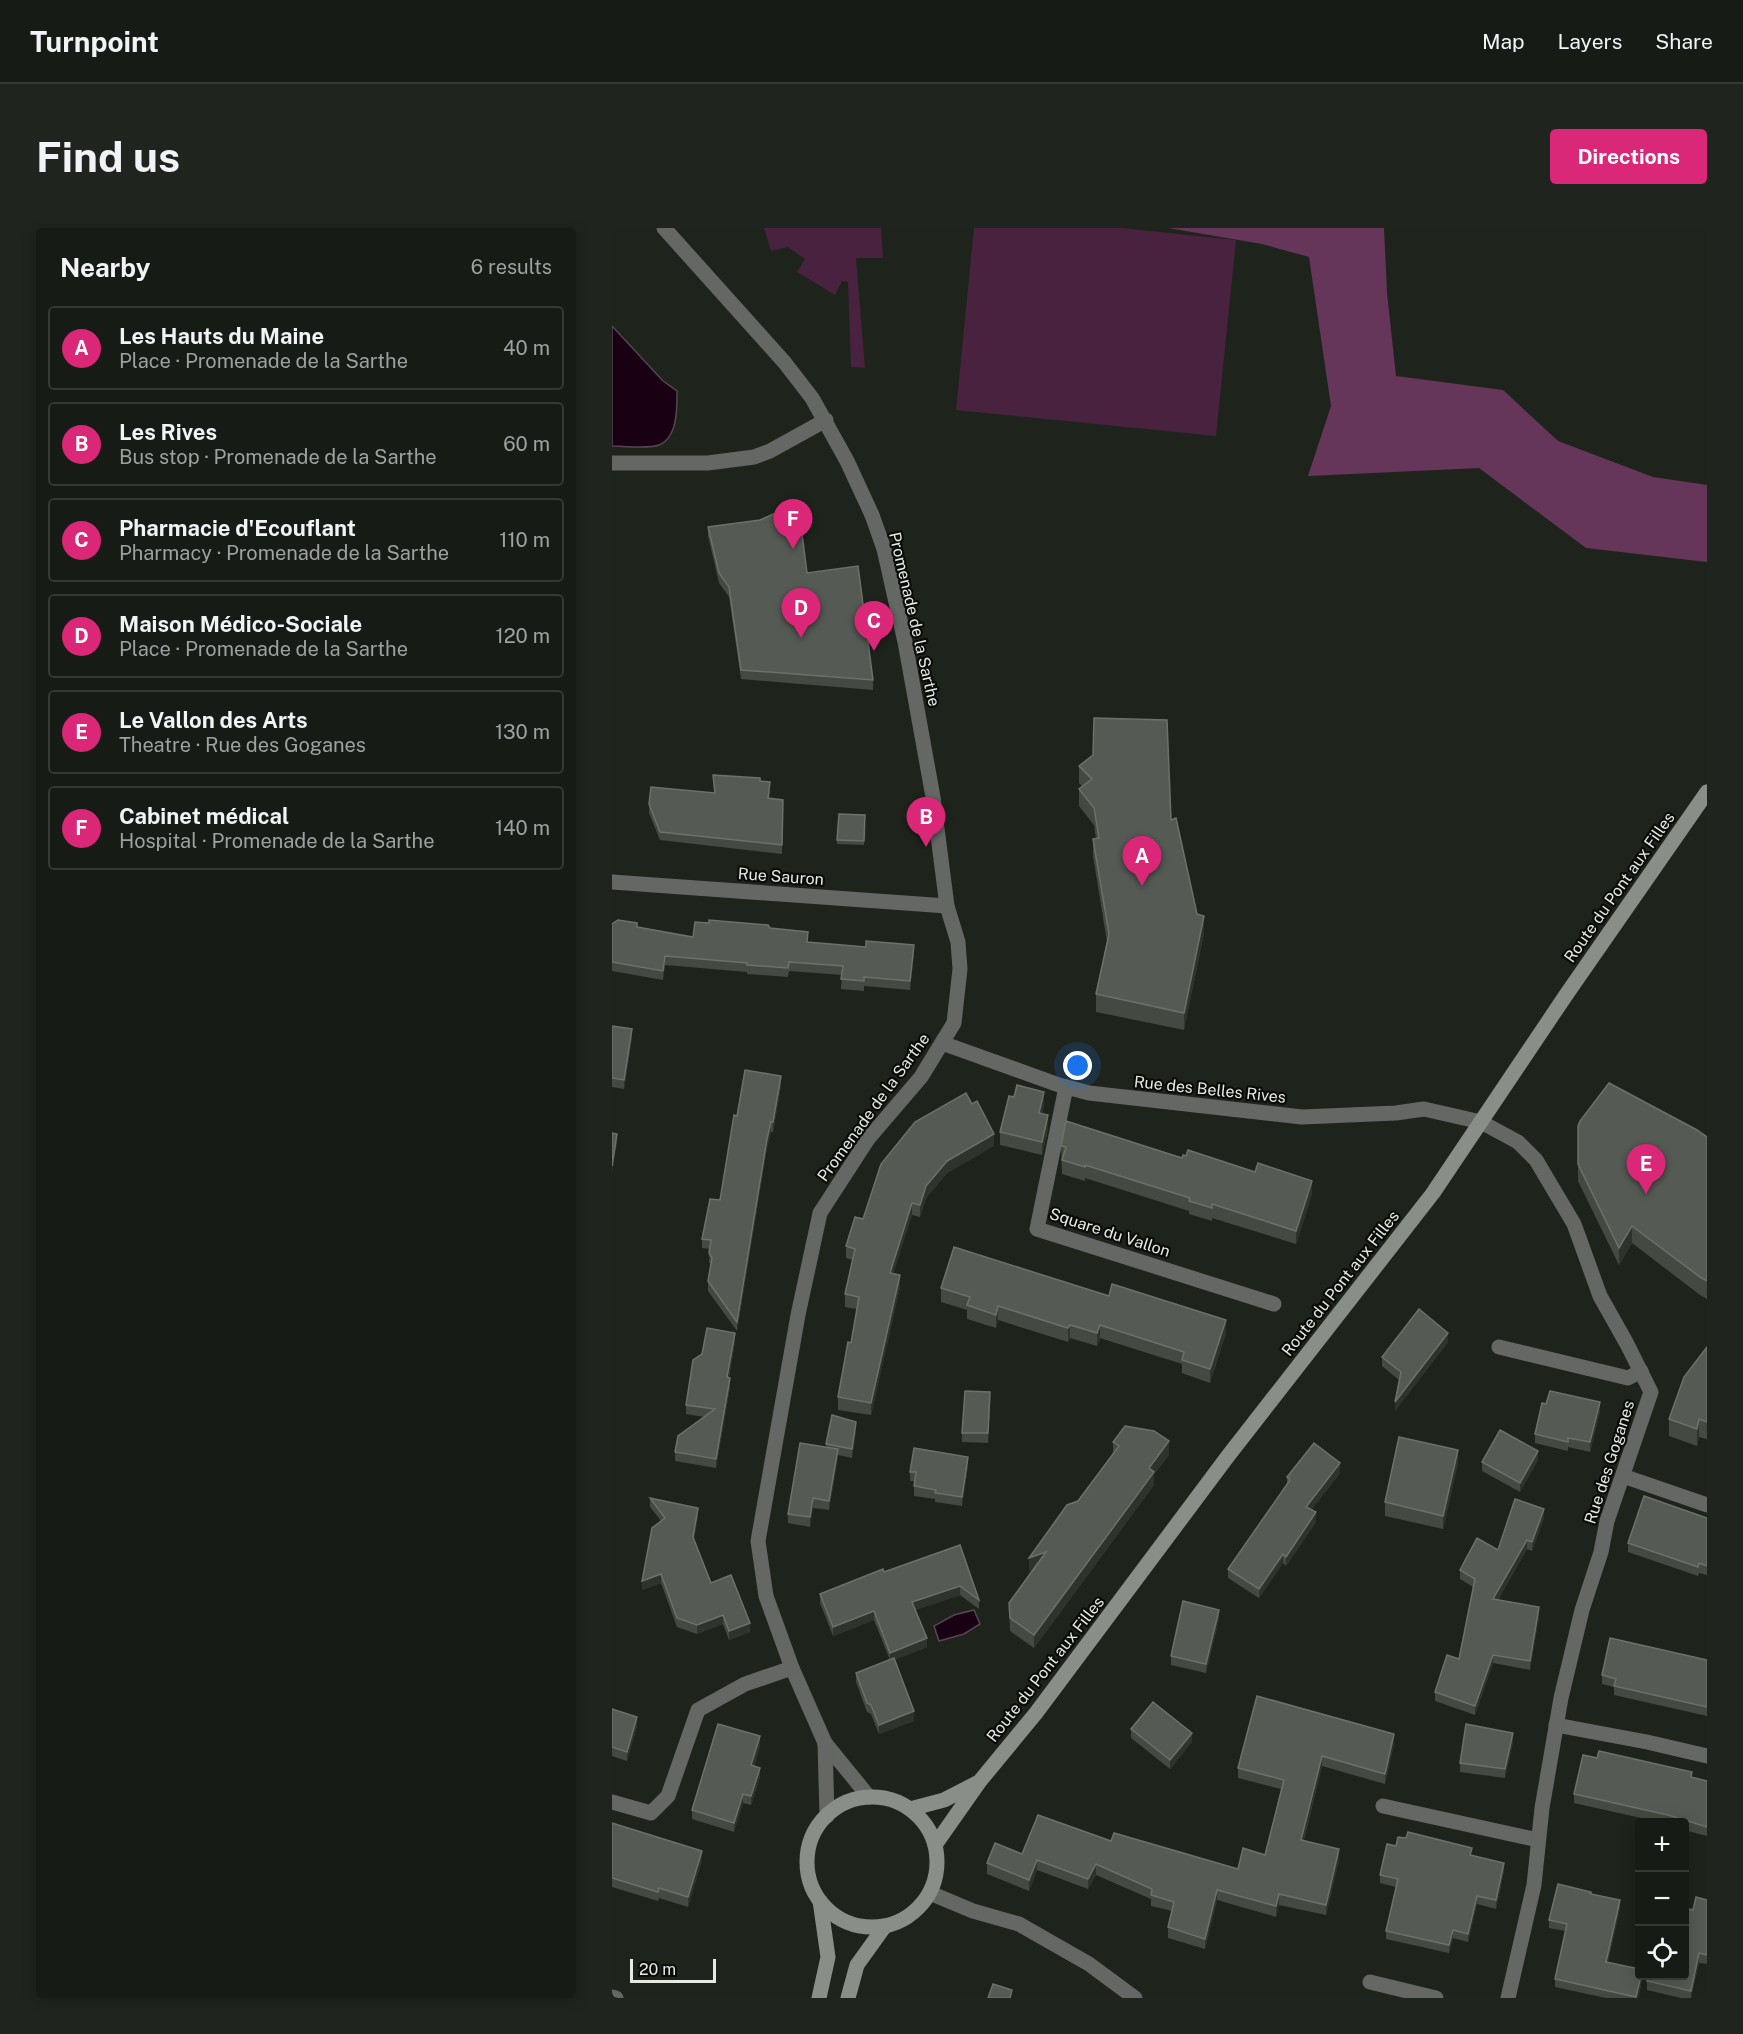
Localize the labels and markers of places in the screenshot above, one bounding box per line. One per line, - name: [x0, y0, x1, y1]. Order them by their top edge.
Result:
- pin: F: [774, 500, 813, 549]
- pin: D: [782, 588, 820, 638]
- pin: C: [854, 602, 894, 651]
- pin: B: [906, 798, 946, 847]
- pin: A: [1122, 836, 1162, 886]
- pin: E: [1626, 1144, 1666, 1194]

